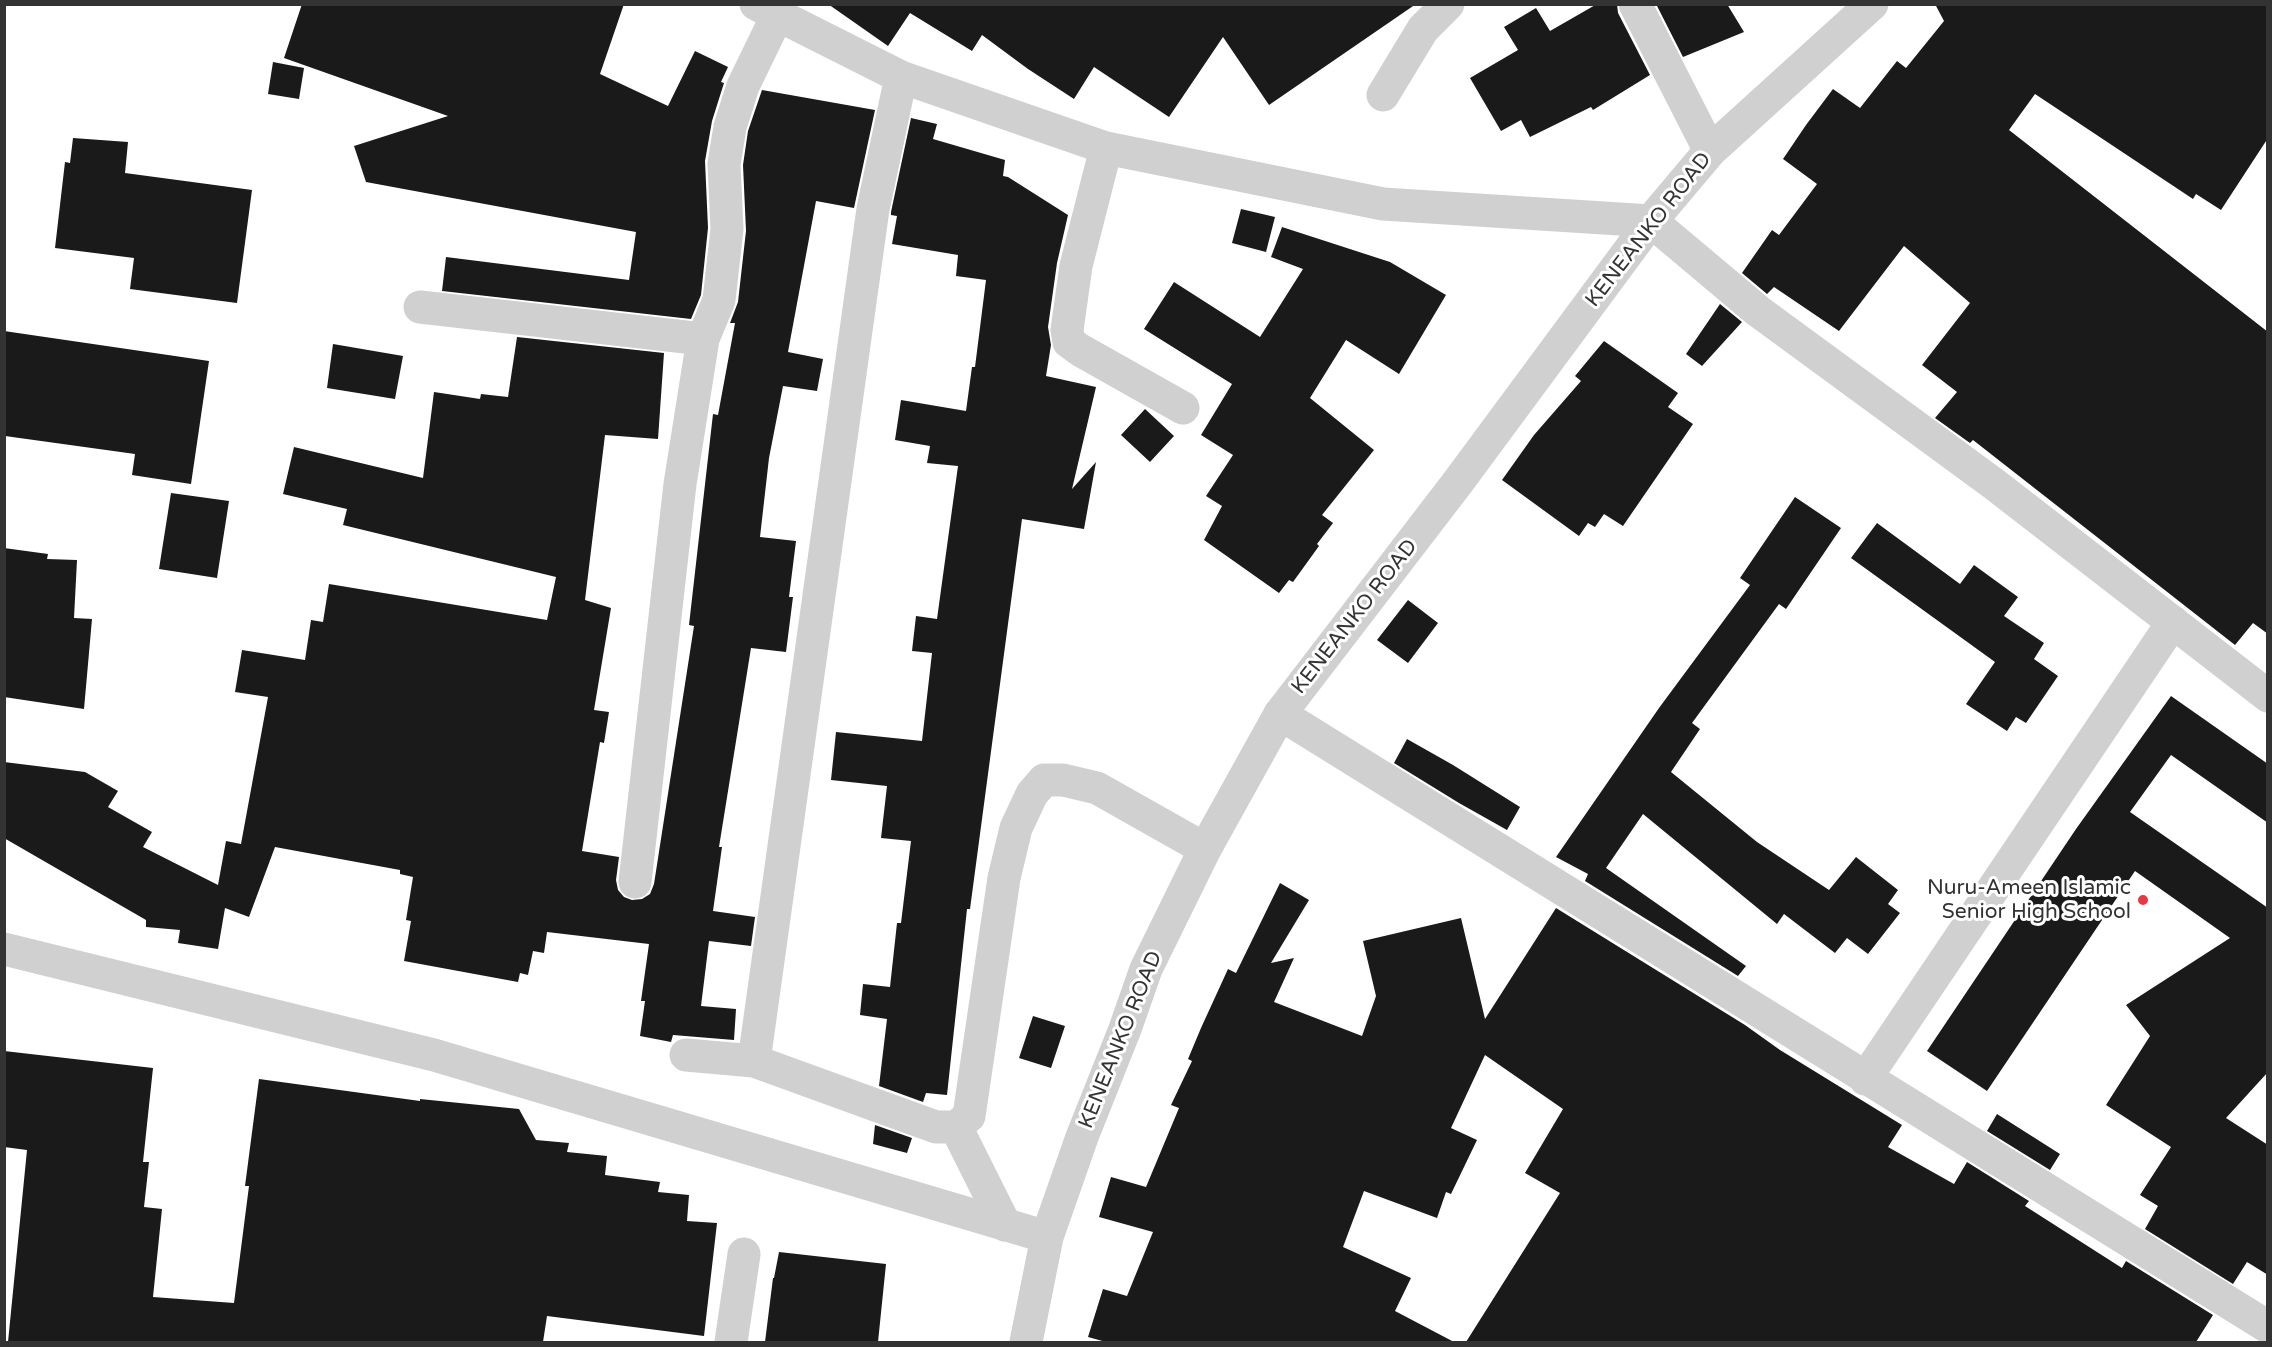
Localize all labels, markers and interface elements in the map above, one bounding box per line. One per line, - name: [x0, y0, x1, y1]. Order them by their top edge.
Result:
- street label: KENEANKO ROAD: [1581, 148, 1717, 312]
- street label: KENEANKO ROAD: [1287, 535, 1423, 699]
- place label: Nuru-Ameen Islamic Senior High School: [1927, 875, 2131, 925]
- marker: Nuru-Ameen Islamic Senior High School: [2136, 893, 2150, 907]
- street label: KENEANKO ROAD: [1074, 948, 1168, 1132]

